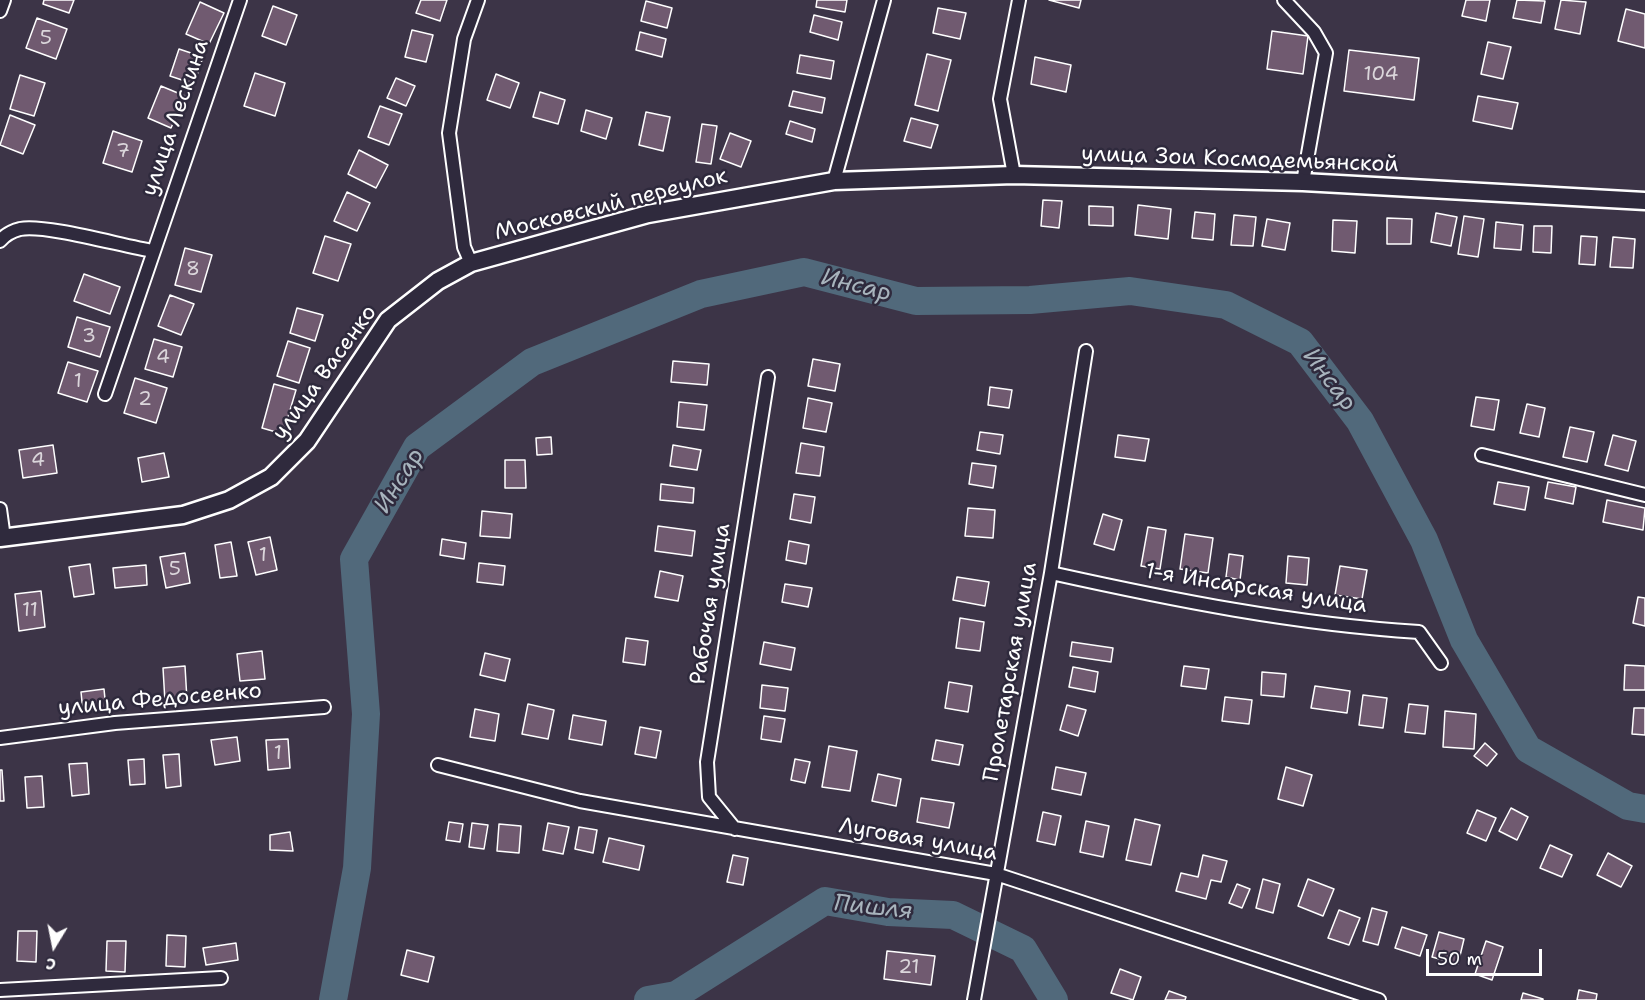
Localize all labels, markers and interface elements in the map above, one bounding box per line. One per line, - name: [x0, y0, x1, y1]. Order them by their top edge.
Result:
- house number: 5: [40, 27, 52, 51]
- street label: улица Лескина: [137, 36, 215, 200]
- house number: 104: [1363, 63, 1399, 87]
- house number: 7: [116, 140, 130, 164]
- street label: улица Зои Космодемьянской: [1081, 141, 1399, 179]
- street label: Московский переулок: [492, 163, 730, 247]
- house number: 8: [186, 258, 200, 282]
- water label: Инсар: [818, 263, 894, 309]
- street label: улица Васенко: [267, 300, 383, 446]
- house number: 3: [82, 325, 96, 349]
- water label: Инсар: [1296, 343, 1362, 417]
- house number: 4: [156, 346, 170, 370]
- house number: 1: [74, 370, 82, 394]
- house number: 2: [138, 388, 152, 412]
- water label: Инсар: [369, 443, 431, 519]
- house number: 4: [31, 449, 45, 473]
- street label: Рабочая улица: [685, 521, 737, 687]
- house number: 1: [259, 544, 267, 568]
- house number: 5: [169, 558, 181, 582]
- street label: 1-я Инсарская улица: [1143, 558, 1369, 620]
- street label: Пролетарская улица: [979, 560, 1043, 784]
- house number: 11: [22, 599, 38, 623]
- street label: улица Федосеенко: [57, 678, 263, 722]
- house number: 1: [274, 742, 282, 766]
- street label: Луговая улица: [837, 813, 999, 867]
- water label: Пишля: [832, 890, 914, 926]
- north arrow: [24, 916, 84, 976]
- scale bar: [1429, 937, 1544, 975]
- text: 50 m: [1437, 947, 1482, 971]
- text: С: [44, 953, 57, 975]
- house number: 21: [898, 956, 920, 980]

